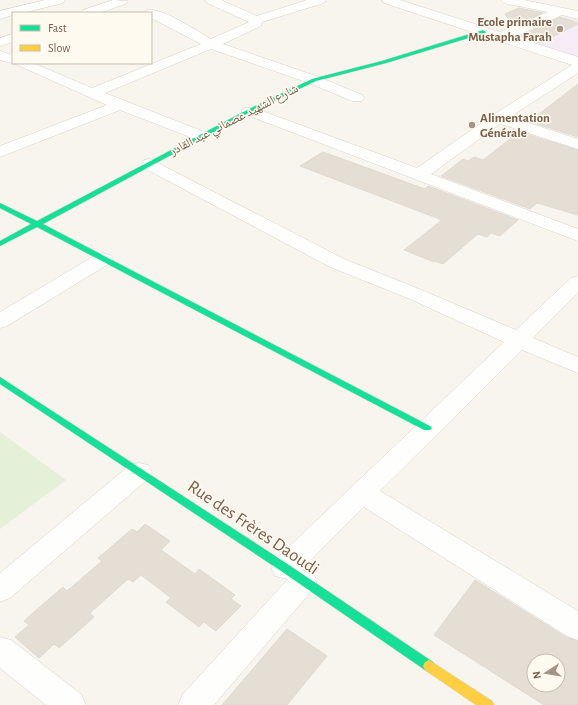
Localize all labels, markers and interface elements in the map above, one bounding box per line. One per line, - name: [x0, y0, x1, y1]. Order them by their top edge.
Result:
- legend: [12, 12, 152, 64]
- place label: Ecole primaire Mustapha Farah: [468, 16, 552, 44]
- text: Fast: [48, 22, 67, 34]
- marker: Ecole primaire Mustapha Farah: [555, 24, 565, 34]
- text: Slow: [48, 42, 70, 54]
- street label: شارع الشهيد عصماني عبد القادر: [167, 82, 302, 162]
- place label: Alimentation Générale: [480, 112, 550, 140]
- marker: Alimentation Générale: [467, 120, 477, 130]
- street label: Rue des Frères Daoudi: [184, 478, 322, 578]
- north arrow: [526, 653, 566, 693]
- text: N: [531, 670, 543, 680]

